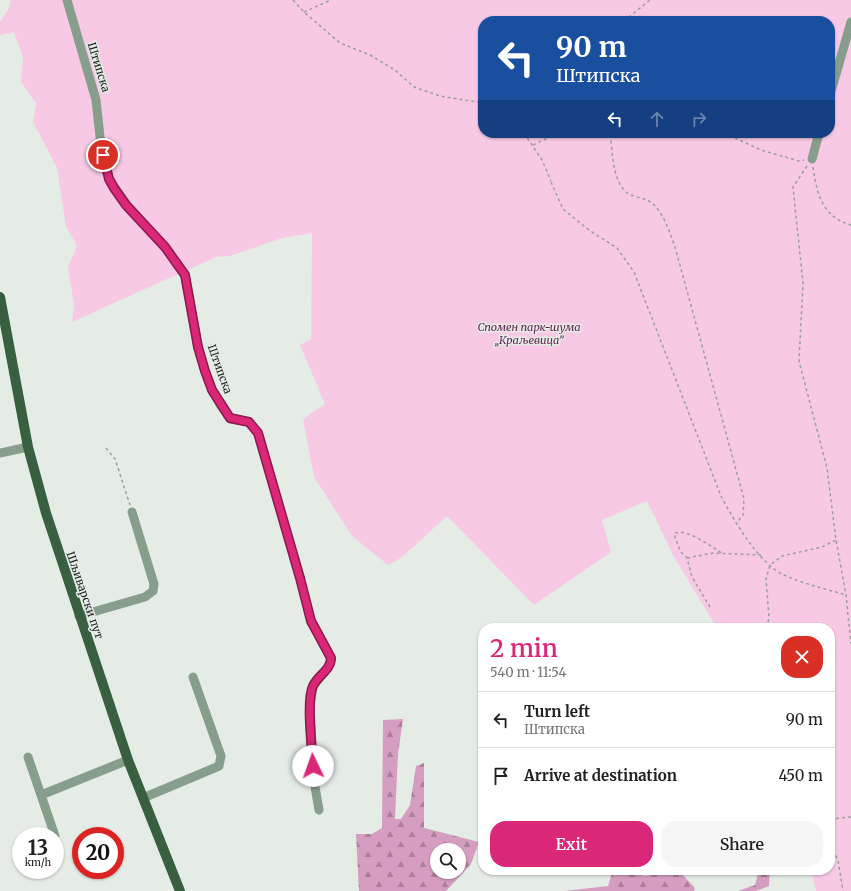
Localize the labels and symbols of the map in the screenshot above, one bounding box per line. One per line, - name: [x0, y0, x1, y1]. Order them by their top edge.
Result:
- street label: Штипска: [85, 40, 113, 94]
- pin: [86, 138, 120, 172]
- park label: Спомен парк-шума „Краљевица”: [477, 320, 581, 347]
- street label: Штипска: [205, 342, 235, 396]
- street label: Шљиварски пут: [63, 549, 107, 641]
- position arrow: [292, 745, 334, 787]
- speed limit sign: 20: [72, 827, 124, 879]

